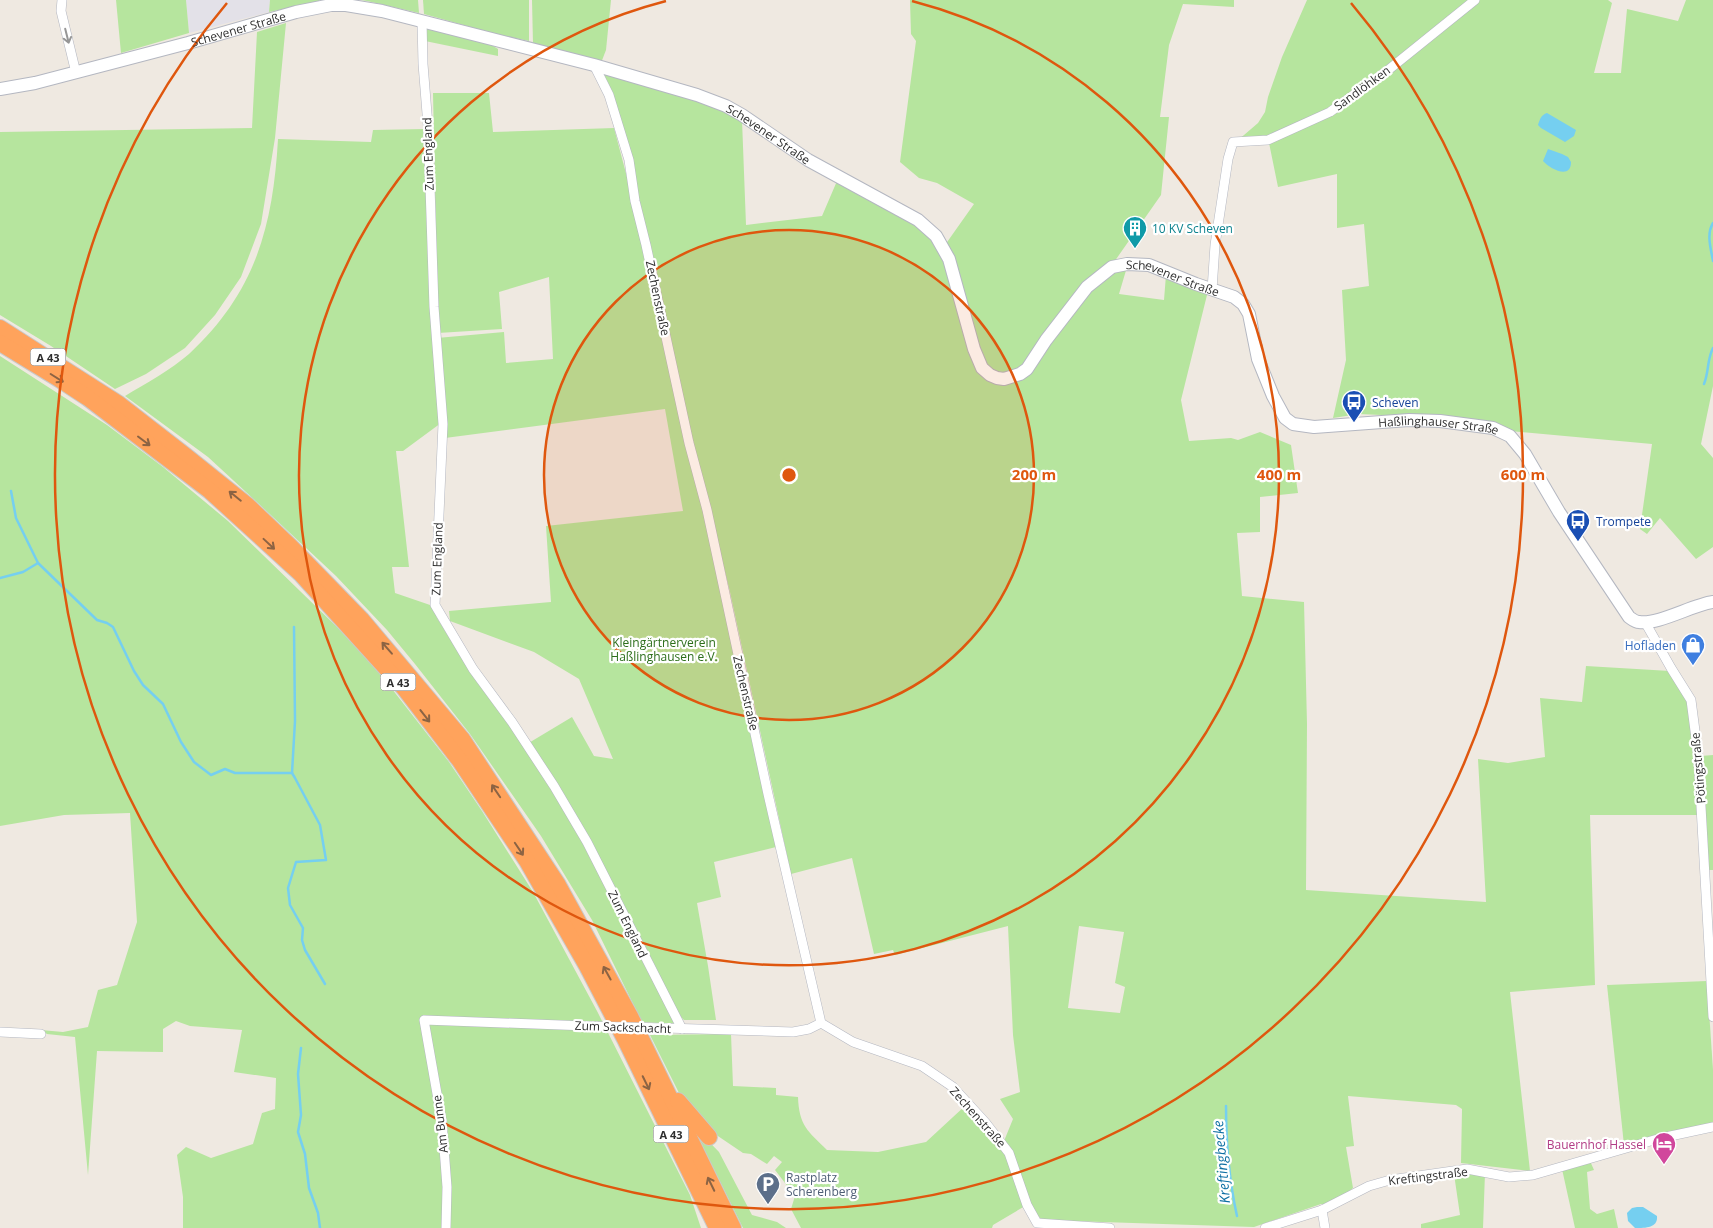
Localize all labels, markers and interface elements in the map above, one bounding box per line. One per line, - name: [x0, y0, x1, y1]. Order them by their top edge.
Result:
- street label: Schevener Straße: [189, 7, 288, 50]
- one-way arrow: [63, 28, 72, 44]
- street label: Sandlöhken: [1330, 62, 1394, 114]
- street label: Schevener Straße: [723, 99, 814, 168]
- street label: Zum England: [418, 117, 438, 191]
- building icon: 10 KV Scheven: [1122, 215, 1148, 249]
- place label: 10 KV Scheven: [1152, 220, 1233, 237]
- street label: Schevener Straße: [1126, 255, 1222, 300]
- street label: Zechenstraße: [642, 259, 674, 337]
- road number: A 43: [30, 348, 66, 366]
- one-way arrow: [49, 373, 63, 383]
- bus stop icon: Scheven: [1341, 389, 1367, 423]
- place label: Scheven: [1372, 394, 1419, 411]
- street label: Haßlinghauser Straße: [1377, 411, 1502, 438]
- one-way arrow: [137, 436, 151, 446]
- text: 200 m: [1012, 464, 1056, 484]
- text: 400 m: [1257, 464, 1301, 484]
- text: 600 m: [1501, 464, 1545, 484]
- centre of rings: [780, 466, 798, 484]
- one-way arrow: [229, 491, 242, 502]
- bus stop icon: Trompete: [1565, 508, 1591, 542]
- place label: Trompete: [1596, 513, 1651, 530]
- street label: Zum England: [427, 522, 447, 596]
- one-way arrow: [263, 538, 276, 550]
- shop icon: Hofladen: [1680, 632, 1706, 666]
- park label: Kleingärtnerverein Haßlinghausen e.V.: [610, 634, 718, 665]
- place label: Hofladen: [1625, 637, 1676, 654]
- one-way arrow: [381, 642, 392, 655]
- street label: Zechenstraße: [729, 654, 763, 732]
- road number: A 43: [380, 674, 416, 690]
- one-way arrow: [420, 709, 431, 722]
- street label: Pötingstraße: [1686, 731, 1710, 804]
- one-way arrow: [491, 784, 501, 798]
- one-way arrow: [514, 842, 524, 856]
- street label: Zum England: [604, 887, 652, 961]
- one-way arrow: [601, 967, 611, 981]
- street label: Zum Sackschacht: [574, 1017, 672, 1037]
- one-way arrow: [642, 1075, 652, 1090]
- street label: Zechenstraße: [946, 1083, 1010, 1151]
- street label: Am Bunne: [428, 1094, 452, 1154]
- water label: Kreftingbecke: [1208, 1120, 1234, 1204]
- road number: A 43: [654, 1126, 688, 1142]
- hotel icon: Bauernhof Hassel: [1651, 1131, 1677, 1165]
- place label: Bauernhof Hassel: [1547, 1136, 1646, 1153]
- street label: Kreftingstraße: [1387, 1163, 1469, 1189]
- place label: Rastplatz Scherenberg: [786, 1169, 857, 1200]
- parking icon: Rastplatz Scherenberg: [755, 1171, 781, 1205]
- one-way arrow: [706, 1177, 716, 1192]

